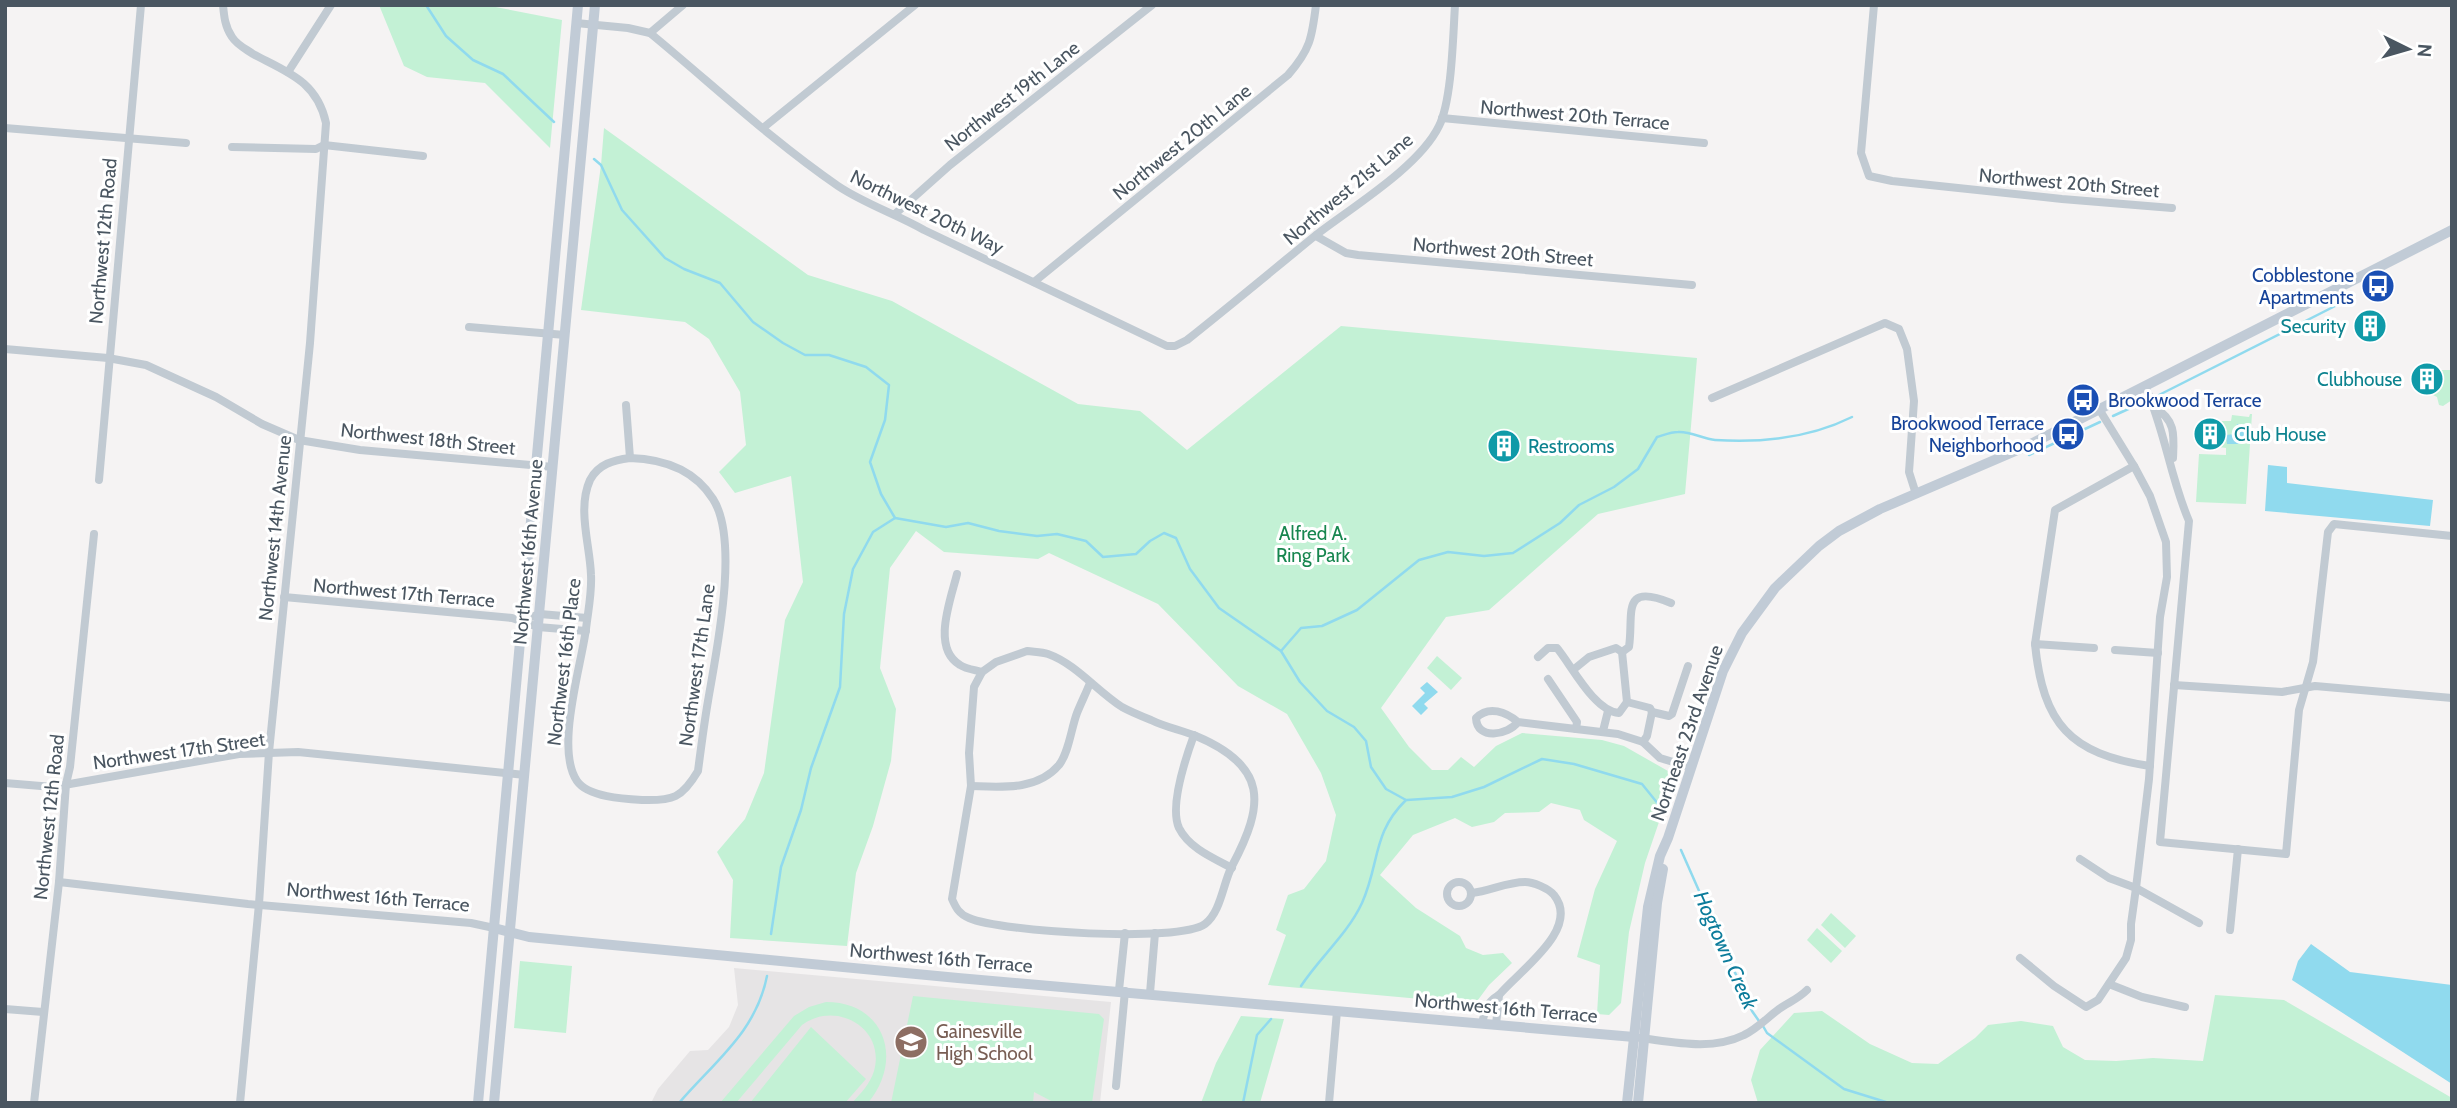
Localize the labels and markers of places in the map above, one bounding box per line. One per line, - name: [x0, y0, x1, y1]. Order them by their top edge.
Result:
- place label: Cobblestone Apartments: [2252, 264, 2354, 309]
- bus stop icon: Cobblestone Apartments: [2359, 267, 2397, 305]
- building icon: Security: [2351, 307, 2389, 345]
- place label: Security: [2281, 315, 2346, 338]
- building icon: Clubhouse: [2408, 360, 2446, 398]
- place label: Clubhouse: [2317, 368, 2402, 391]
- bus stop icon: Brookwood Terrace: [2064, 381, 2102, 419]
- place label: Brookwood Terrace: [2108, 389, 2262, 412]
- place label: Brookwood Terrace Neighborhood: [1891, 412, 2044, 457]
- bus stop icon: Brookwood Terrace Neighborhood: [2049, 415, 2087, 453]
- building icon: Club House: [2191, 415, 2229, 453]
- place label: Club House: [2234, 423, 2326, 446]
- building icon: Restrooms: [1485, 427, 1523, 465]
- place label: Restrooms: [1528, 435, 1614, 458]
- place label: Gainesville High School: [936, 1020, 1033, 1065]
- school or university icon: Gainesville High School: [892, 1023, 930, 1061]

